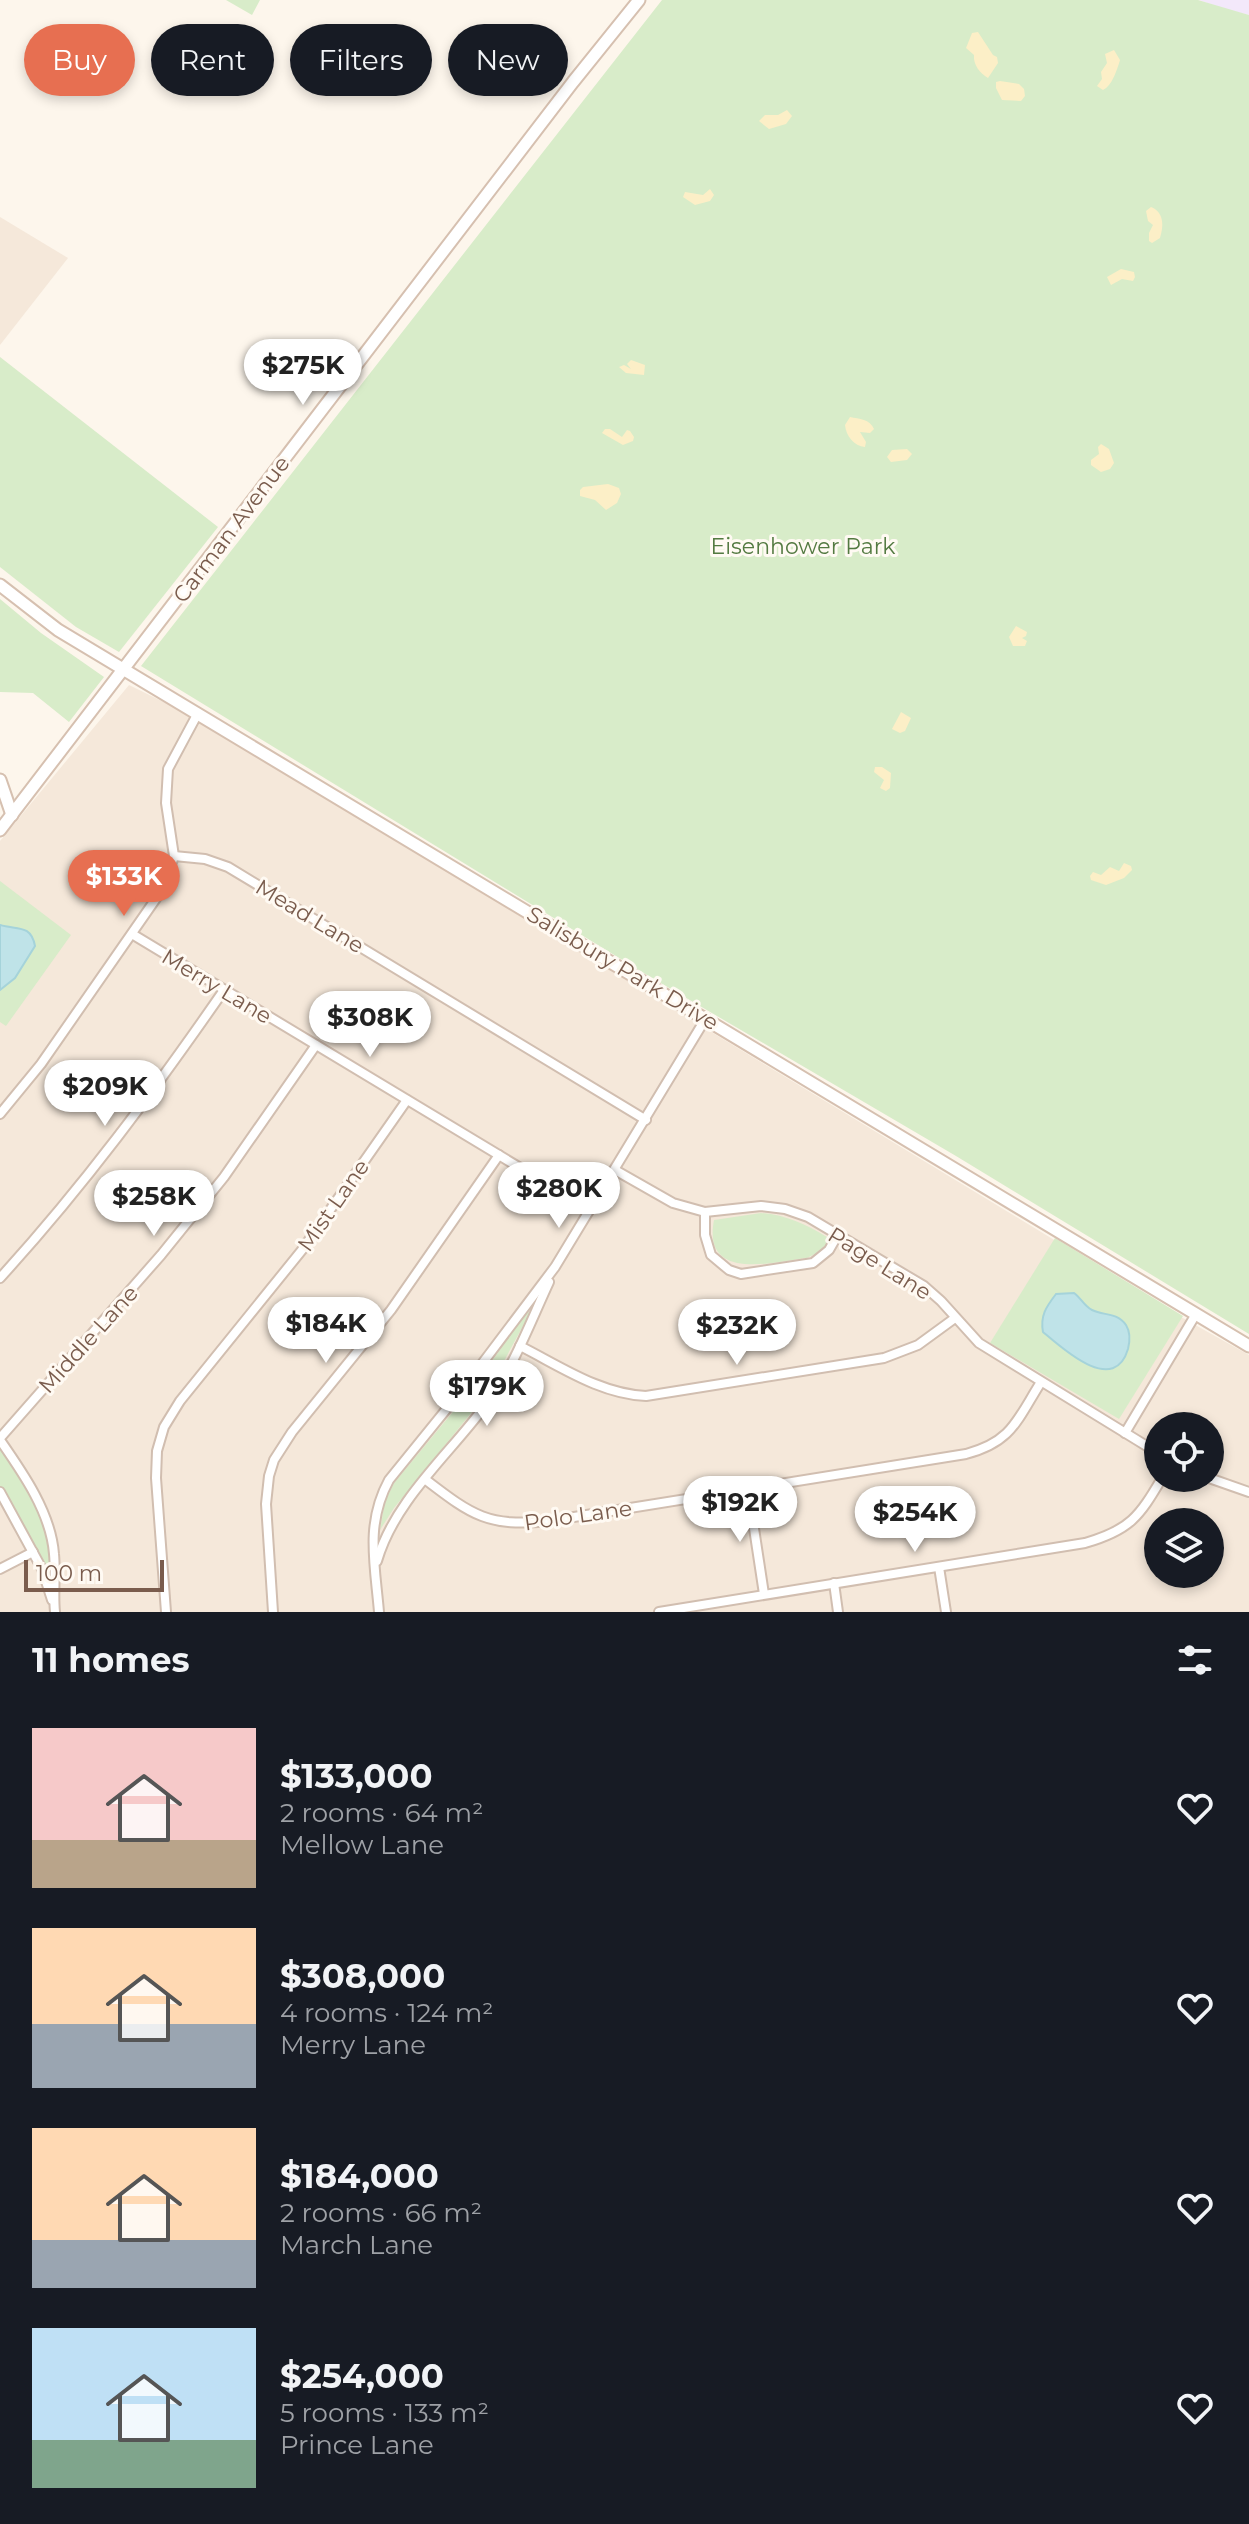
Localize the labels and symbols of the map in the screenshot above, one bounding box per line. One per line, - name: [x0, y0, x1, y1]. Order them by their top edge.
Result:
- pin: $275K: [247, 339, 359, 407]
- street label: Carman Avenue: [167, 450, 295, 608]
- park label: Eisenhower Park: [710, 533, 896, 560]
- pin: $133K: [68, 850, 180, 918]
- street label: Mead Lane: [251, 874, 369, 959]
- street label: Salisbury Park Drive: [522, 901, 723, 1036]
- street label: Merry Lane: [157, 943, 277, 1030]
- pin: $308K: [314, 991, 426, 1059]
- pin: $209K: [49, 1060, 161, 1128]
- street label: Mist Lane: [292, 1154, 375, 1257]
- pin: $280K: [503, 1162, 615, 1230]
- pin: $258K: [98, 1170, 210, 1238]
- street label: Page Lane: [823, 1221, 936, 1306]
- street label: Middle Lane: [33, 1280, 144, 1399]
- pin: $184K: [270, 1297, 382, 1365]
- pin: $232K: [681, 1299, 793, 1367]
- pin: $179K: [431, 1360, 543, 1428]
- pin: $192K: [684, 1476, 796, 1544]
- pin: $254K: [859, 1486, 971, 1554]
- street label: Polo Lane: [522, 1495, 634, 1536]
- scale bar: [24, 1556, 164, 1592]

